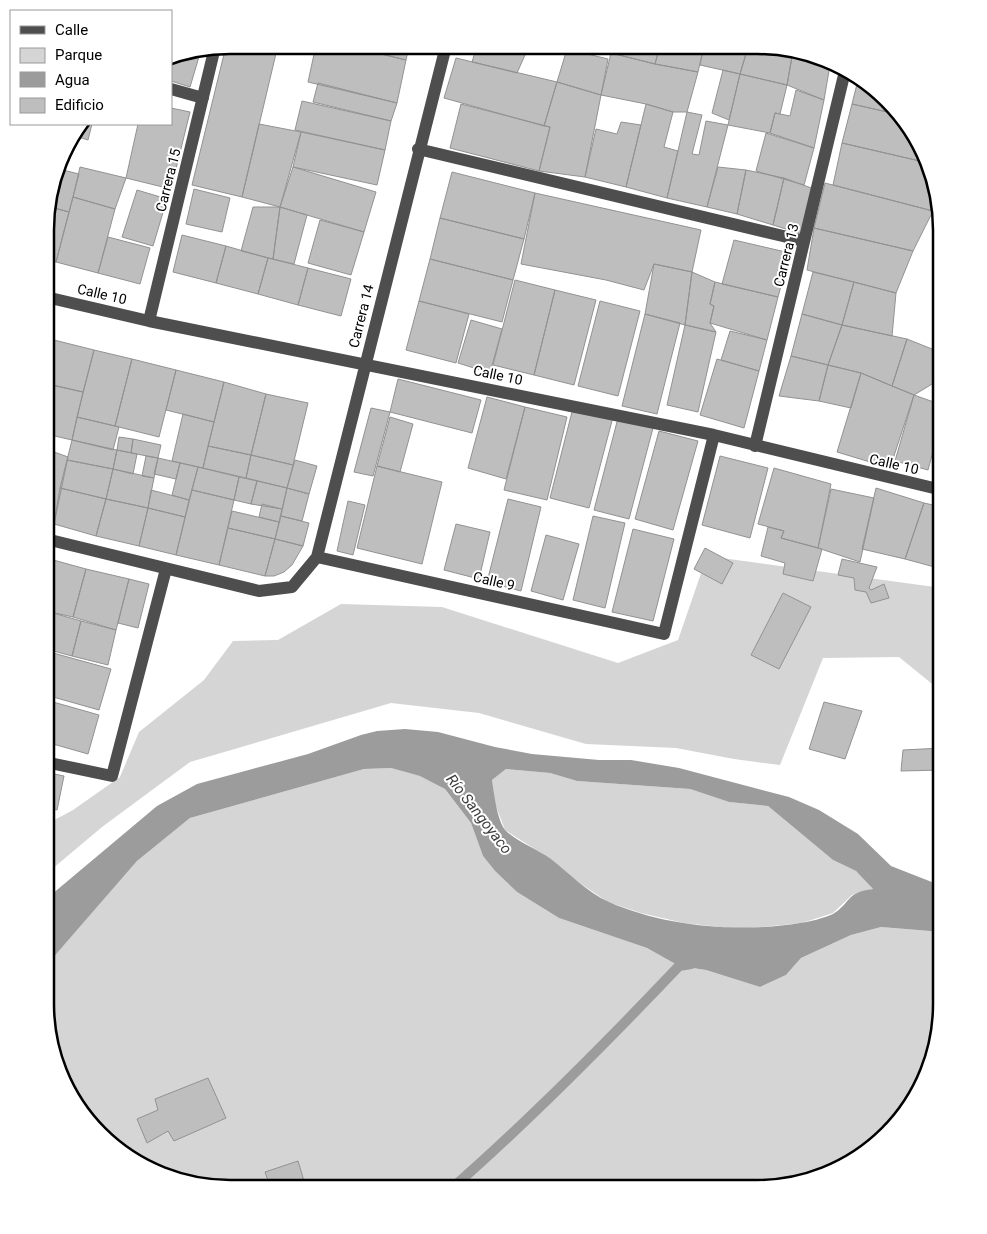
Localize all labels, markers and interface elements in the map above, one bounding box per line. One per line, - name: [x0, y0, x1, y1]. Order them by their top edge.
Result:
- legend: [10, 10, 172, 125]
- text: Calle: [55, 21, 88, 39]
- text: Parque: [55, 46, 102, 64]
- text: Agua: [55, 71, 90, 89]
- text: Edificio: [55, 96, 104, 114]
- street label: Carrera 15: [152, 147, 184, 213]
- street label: Carrera 13: [770, 222, 802, 288]
- street label: Calle 10: [76, 281, 128, 307]
- street label: Carrera 14: [345, 283, 377, 349]
- street label: Calle 10: [472, 362, 524, 388]
- street label: Calle 10: [868, 451, 920, 477]
- street label: Calle 9: [472, 568, 516, 594]
- water label: Río Sangoyaco: [442, 771, 516, 857]

